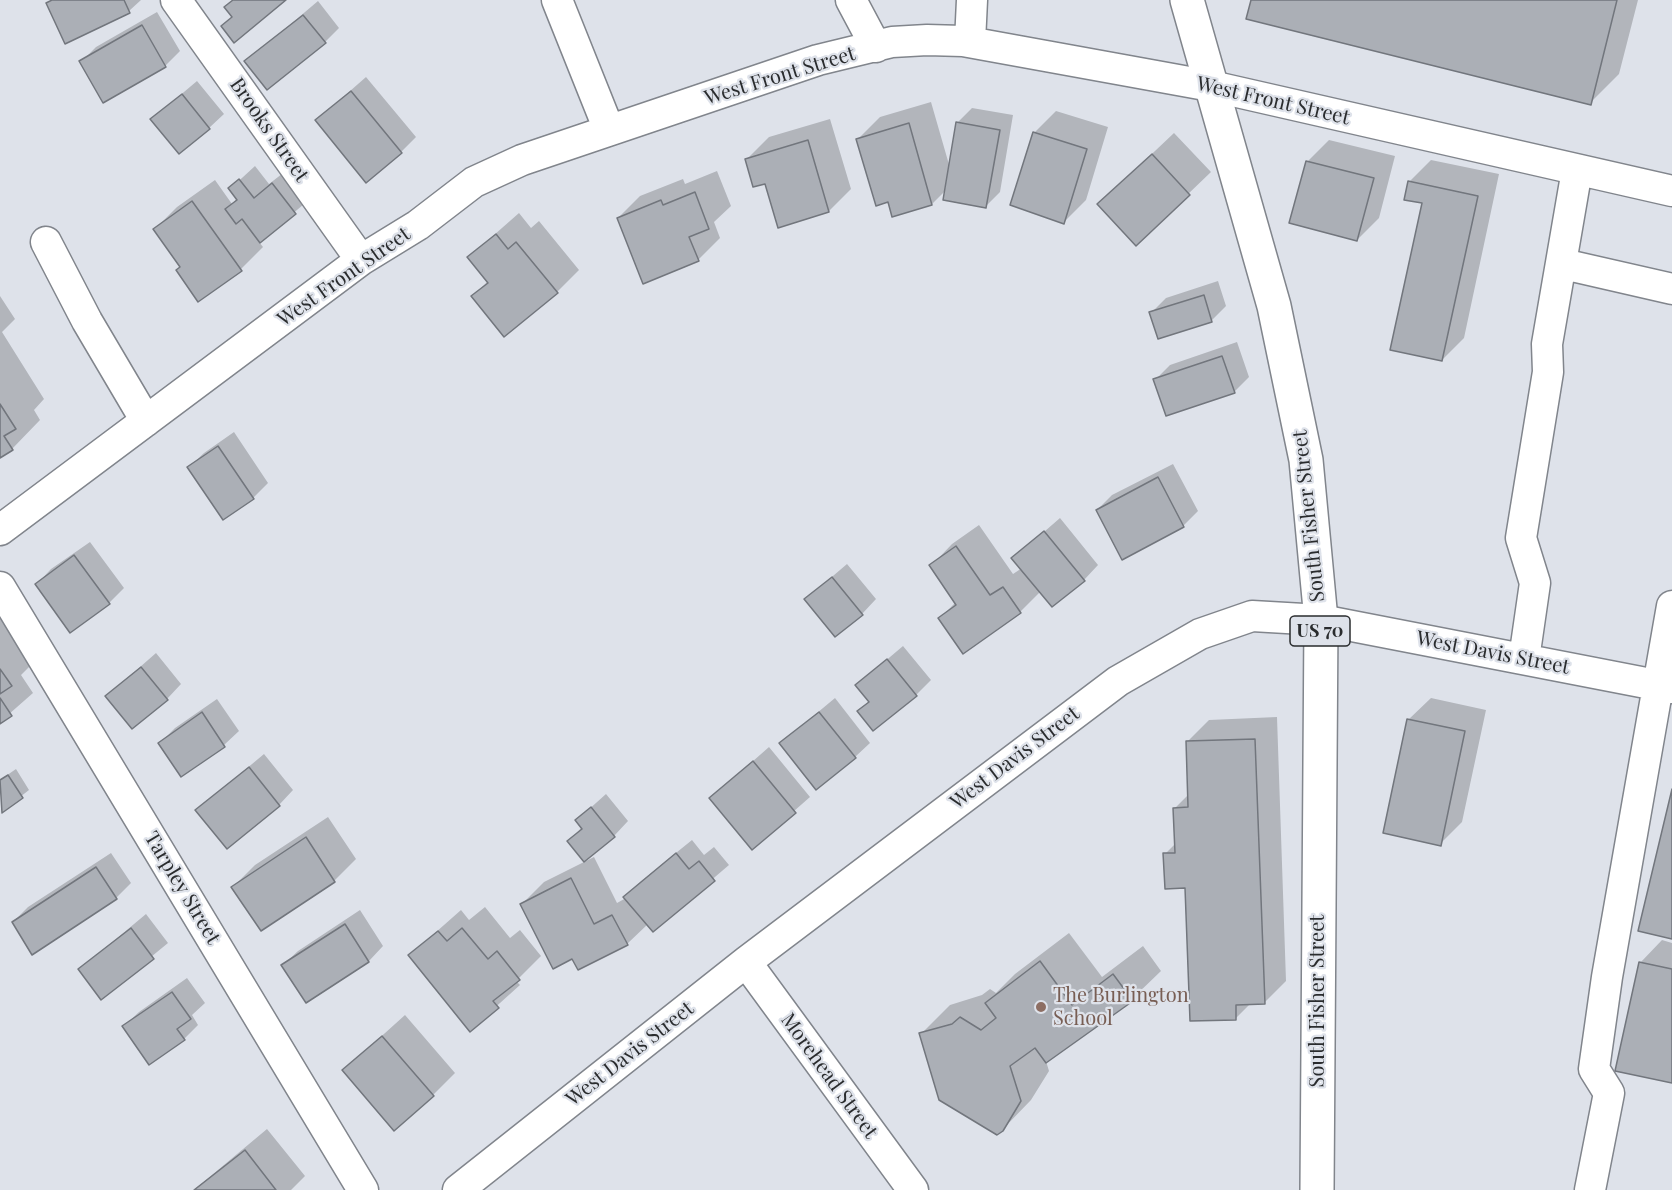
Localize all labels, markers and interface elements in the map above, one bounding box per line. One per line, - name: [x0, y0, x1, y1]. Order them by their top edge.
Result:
- street label: West Front Street: [702, 42, 858, 110]
- street label: West Front Street: [1194, 72, 1352, 130]
- street label: Brooks Street: [224, 73, 314, 187]
- street label: West Front Street: [273, 222, 415, 332]
- street label: South Fisher Street: [1288, 429, 1330, 603]
- road number: US 70: [1290, 616, 1350, 646]
- street label: West Davis Street: [1414, 626, 1572, 680]
- street label: West Davis Street: [946, 702, 1084, 814]
- street label: Tarpley Street: [139, 827, 225, 949]
- street label: South Fisher Street: [1306, 915, 1330, 1087]
- place label: The Burlington School: [1053, 984, 1189, 1031]
- street label: West Davis Street: [561, 997, 699, 1111]
- marker: The Burlington School: [1034, 1000, 1048, 1014]
- street label: Morehead Street: [776, 1009, 882, 1143]

